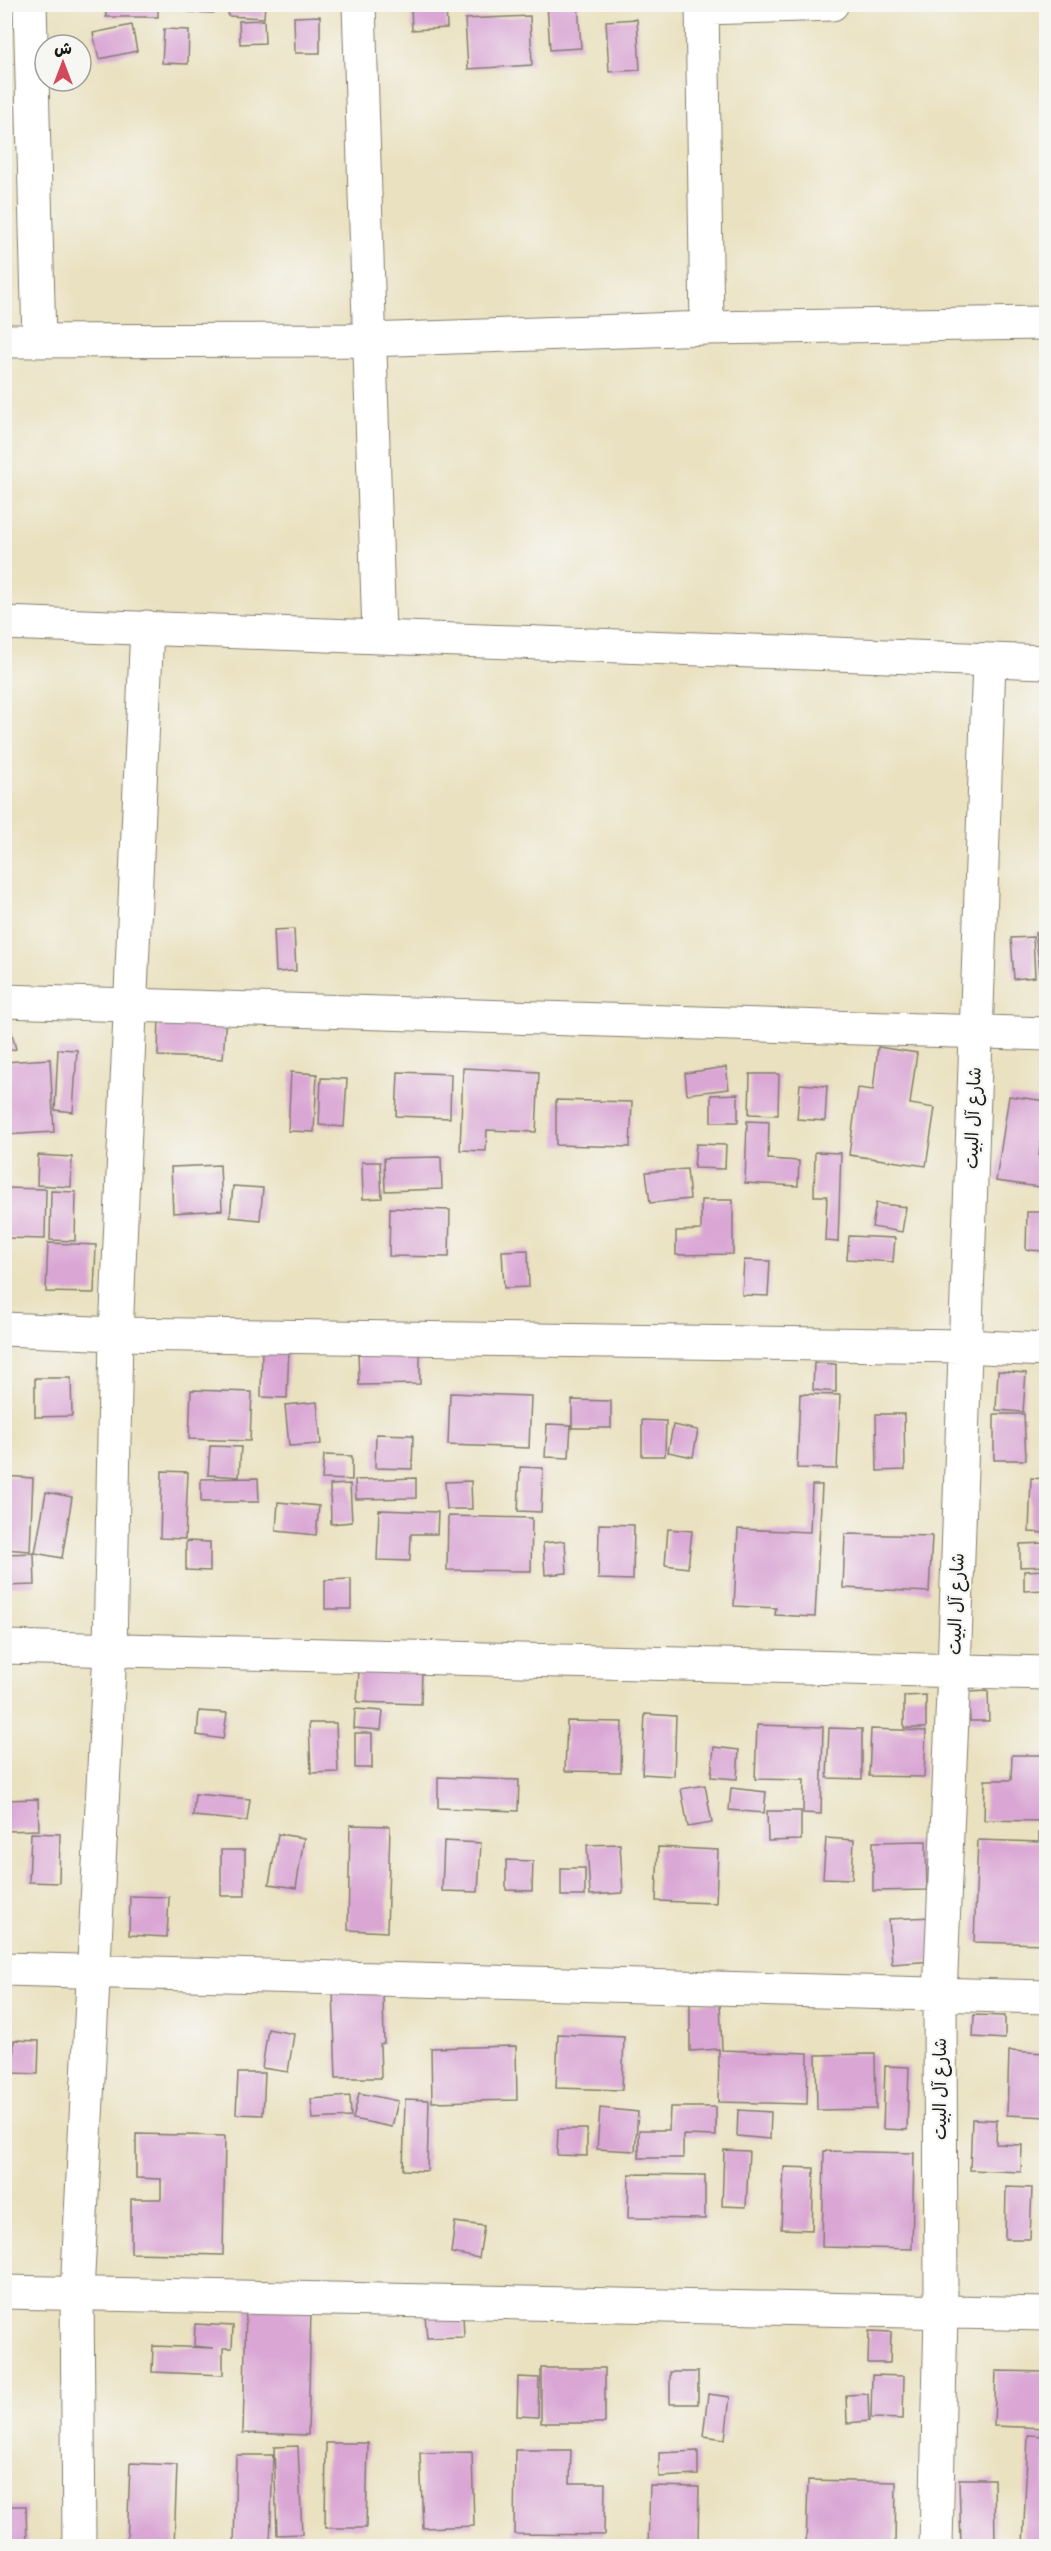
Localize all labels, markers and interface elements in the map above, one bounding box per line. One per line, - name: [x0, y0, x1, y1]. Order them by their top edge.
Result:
- north arrow: [33, 33, 93, 93]
- text: ش: [54, 34, 72, 63]
- street label: شارع آل البيت: [955, 1066, 991, 1170]
- street label: شارع آل البيت: [938, 1552, 974, 1656]
- street label: شارع آل البيت: [924, 2038, 956, 2140]

